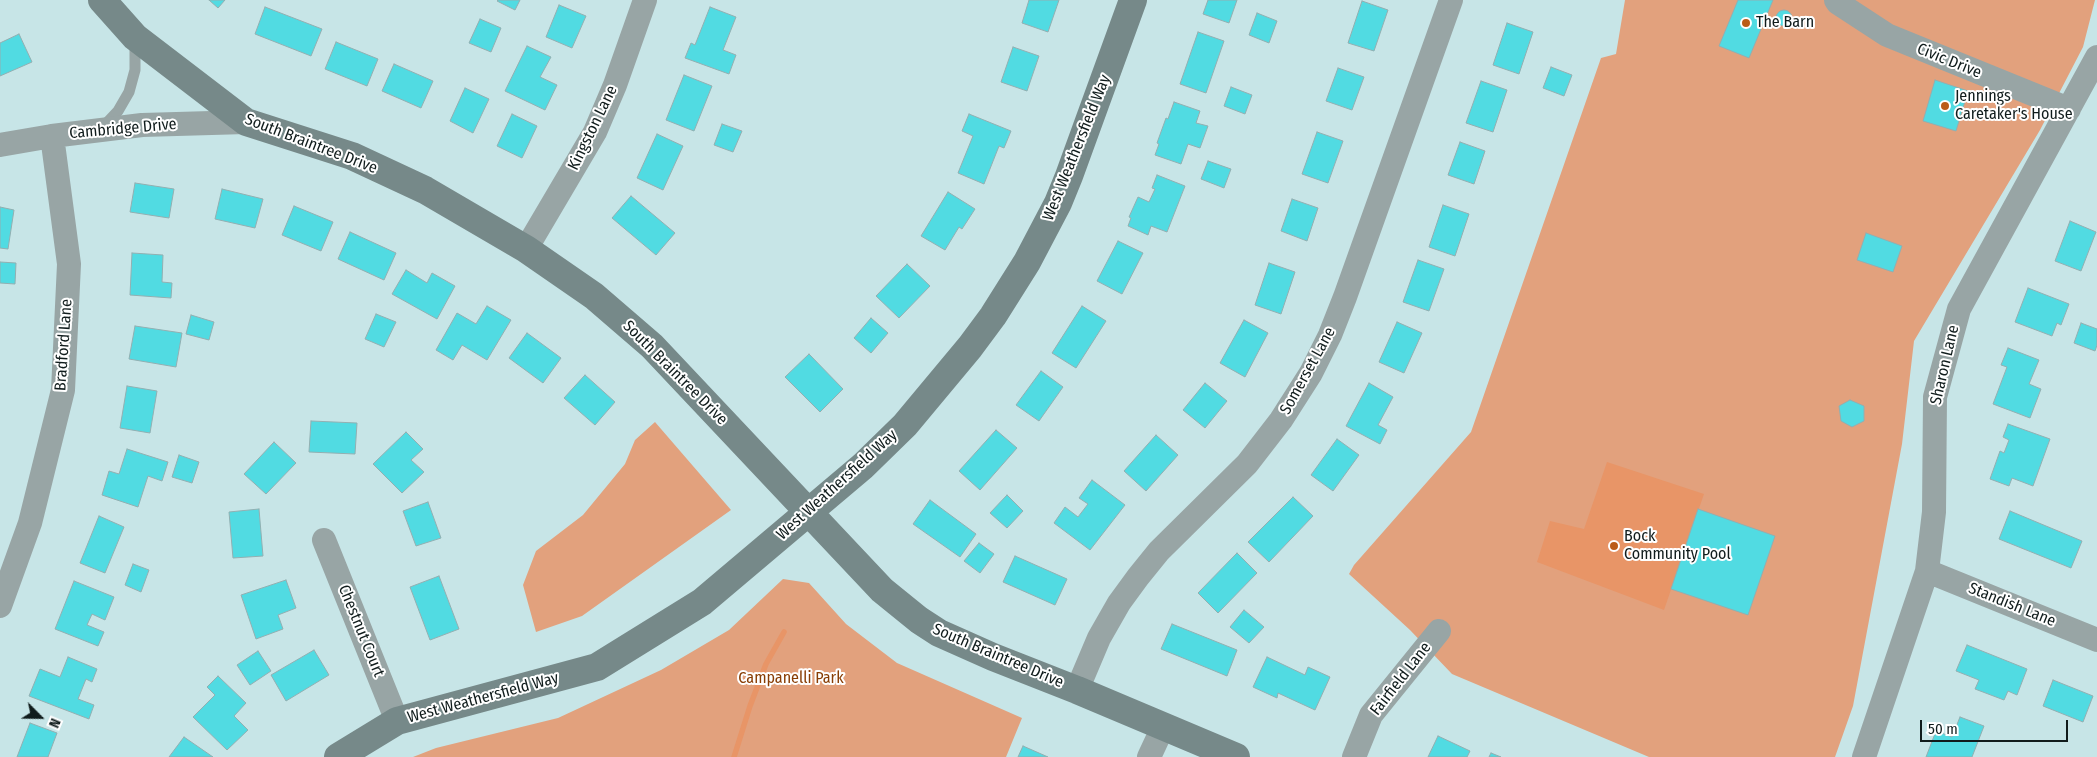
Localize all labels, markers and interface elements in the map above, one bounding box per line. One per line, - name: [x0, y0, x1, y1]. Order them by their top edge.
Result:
- place label: The Barn: [1756, 13, 1814, 33]
- marker: The Barn: [1740, 17, 1752, 29]
- street label: Civic Drive: [1914, 39, 1984, 83]
- street label: West Weathersfield Way: [1039, 72, 1115, 224]
- street label: Kingston Lane: [564, 82, 622, 174]
- place label: Jennings Caretaker's House: [1955, 87, 2073, 125]
- marker: Jennings Caretaker's House: [1939, 100, 1951, 112]
- street label: South Braintree Drive: [242, 110, 380, 178]
- street label: Cambridge Drive: [69, 115, 177, 143]
- street label: Bradford Lane: [51, 298, 77, 392]
- street label: South Braintree Drive: [619, 317, 731, 429]
- street label: Sharon Lane: [1927, 323, 1963, 407]
- street label: Somerset Lane: [1276, 324, 1340, 418]
- street label: West Weathersfield Way: [773, 426, 901, 544]
- place label: Bock Community Pool: [1624, 527, 1731, 565]
- marker: Bock Community Pool: [1608, 540, 1620, 552]
- street label: Standish Lane: [1966, 579, 2058, 631]
- street label: Chestnut Court: [334, 582, 388, 680]
- street label: South Braintree Drive: [930, 620, 1066, 692]
- street label: Fairfield Lane: [1367, 639, 1435, 719]
- street label: West Weathersfield Way: [405, 669, 561, 727]
- park label: Campanelli Park: [738, 669, 844, 689]
- north arrow: [15, 692, 65, 742]
- scale bar: [1922, 710, 2070, 742]
- text: N: [45, 716, 64, 730]
- text: 50 m: [1928, 720, 1958, 738]

